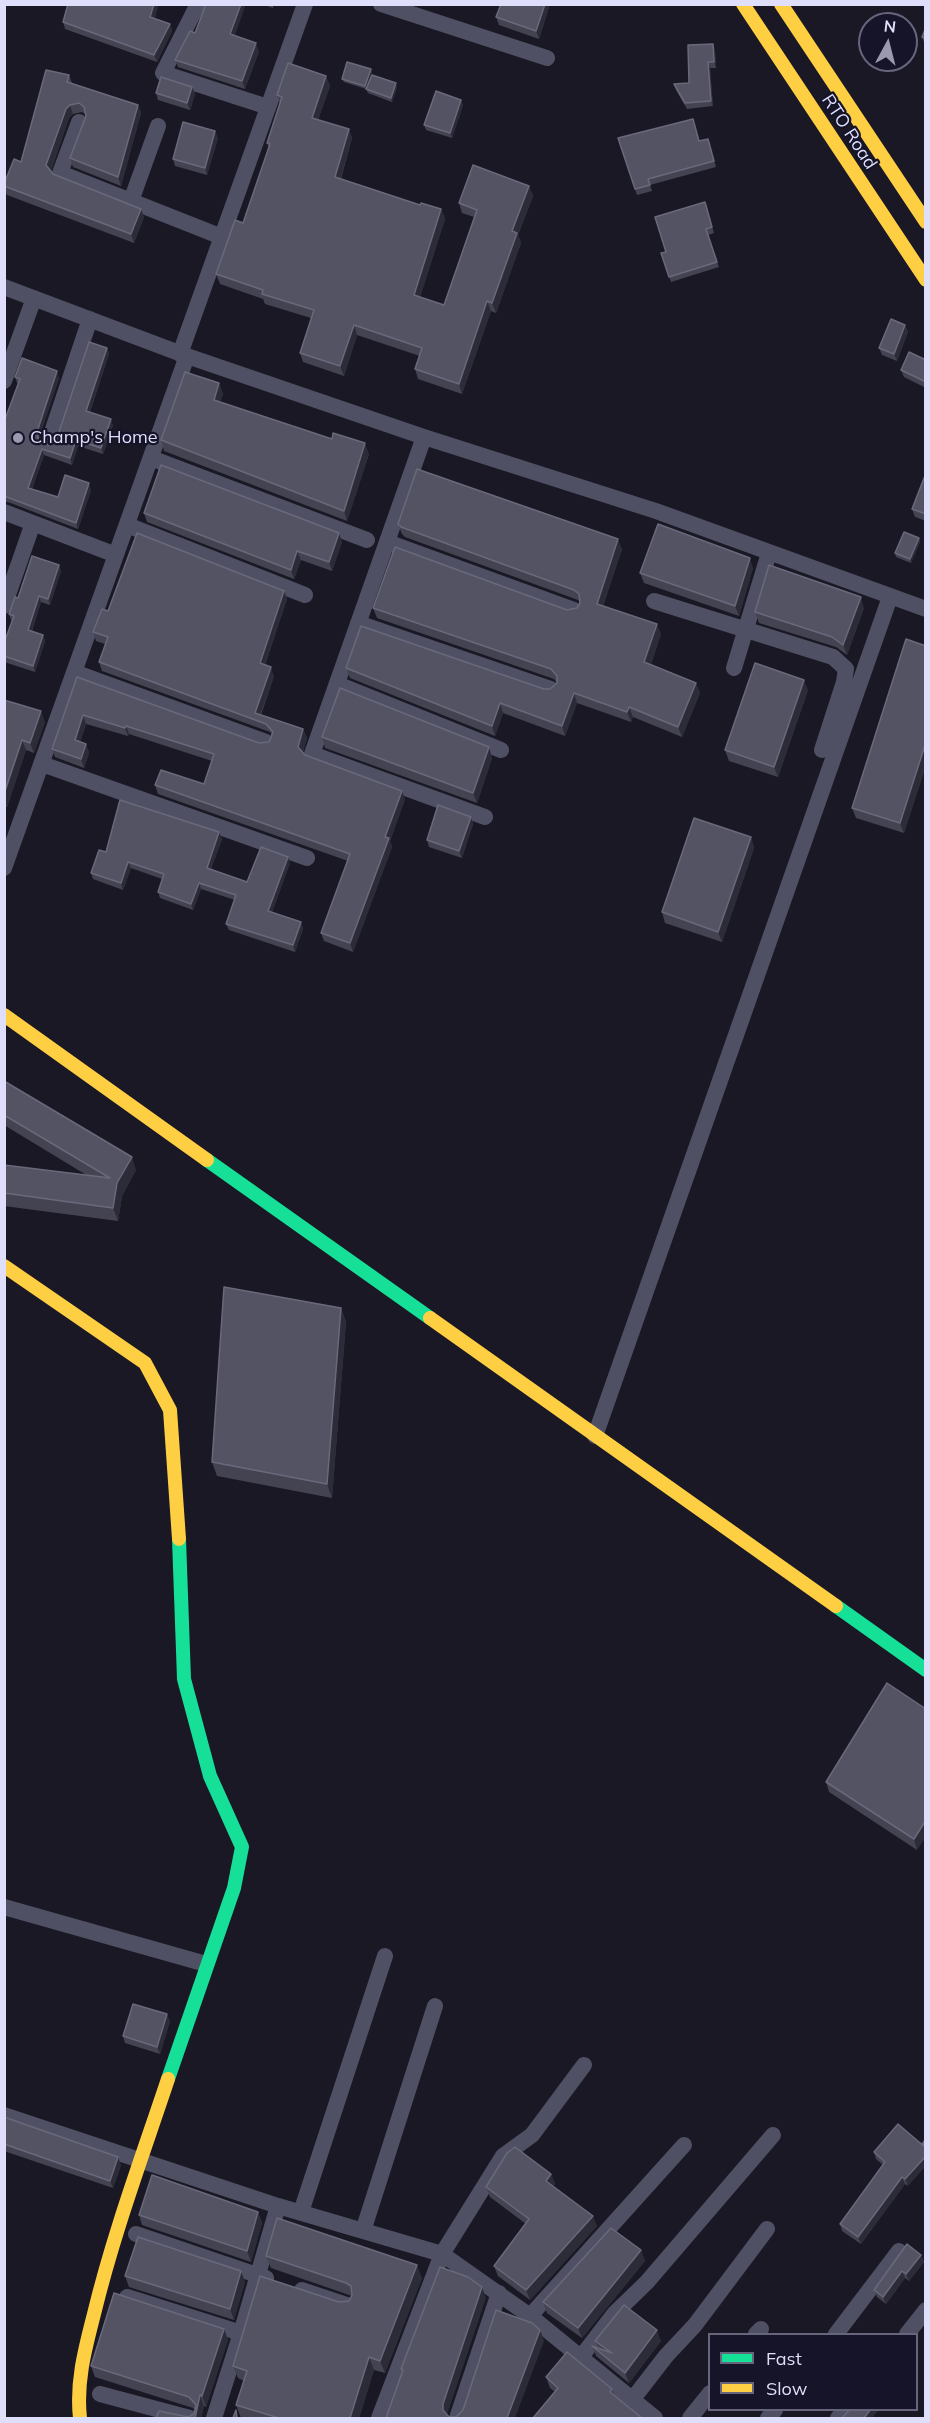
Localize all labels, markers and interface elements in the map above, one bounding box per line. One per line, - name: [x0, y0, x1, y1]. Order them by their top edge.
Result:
- north arrow: [858, 12, 918, 72]
- text: N: [883, 15, 897, 37]
- street label: RTO Road: [817, 91, 881, 173]
- place label: Champ's Home: [30, 427, 158, 449]
- marker: Champ's Home: [11, 431, 25, 445]
- legend: [708, 2333, 918, 2411]
- text: Fast: [766, 2347, 802, 2370]
- text: Slow: [766, 2377, 807, 2400]

